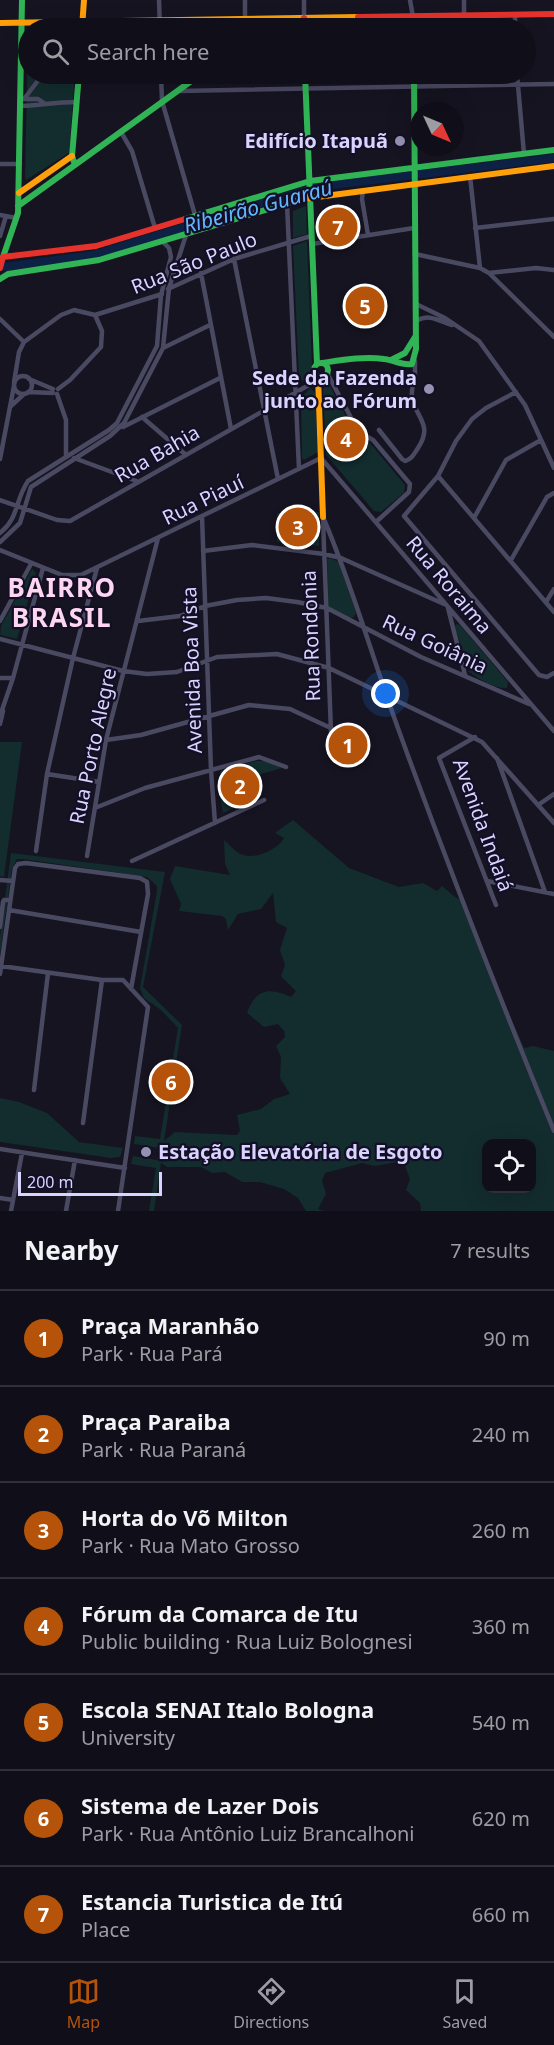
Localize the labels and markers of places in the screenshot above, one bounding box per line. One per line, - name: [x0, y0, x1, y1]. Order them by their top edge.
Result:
- place label: Edifício Itapuã: [244, 127, 388, 154]
- marker: Edifício Itapuã: [393, 134, 407, 148]
- pin: 7: [318, 204, 358, 250]
- pin: 5: [346, 284, 385, 328]
- place label: Sede da Fazenda junto ao Fórum: [252, 364, 417, 414]
- marker: Sede da Fazenda junto ao Fórum: [422, 382, 436, 396]
- pin: 4: [326, 416, 366, 462]
- pin: 3: [278, 504, 318, 550]
- pin: 1: [328, 722, 368, 768]
- pin: 2: [220, 764, 260, 808]
- pin: 6: [152, 1060, 190, 1104]
- place label: Estação Elevatória de Esgoto: [158, 1138, 443, 1165]
- marker: Estação Elevatória de Esgoto: [139, 1145, 153, 1159]

